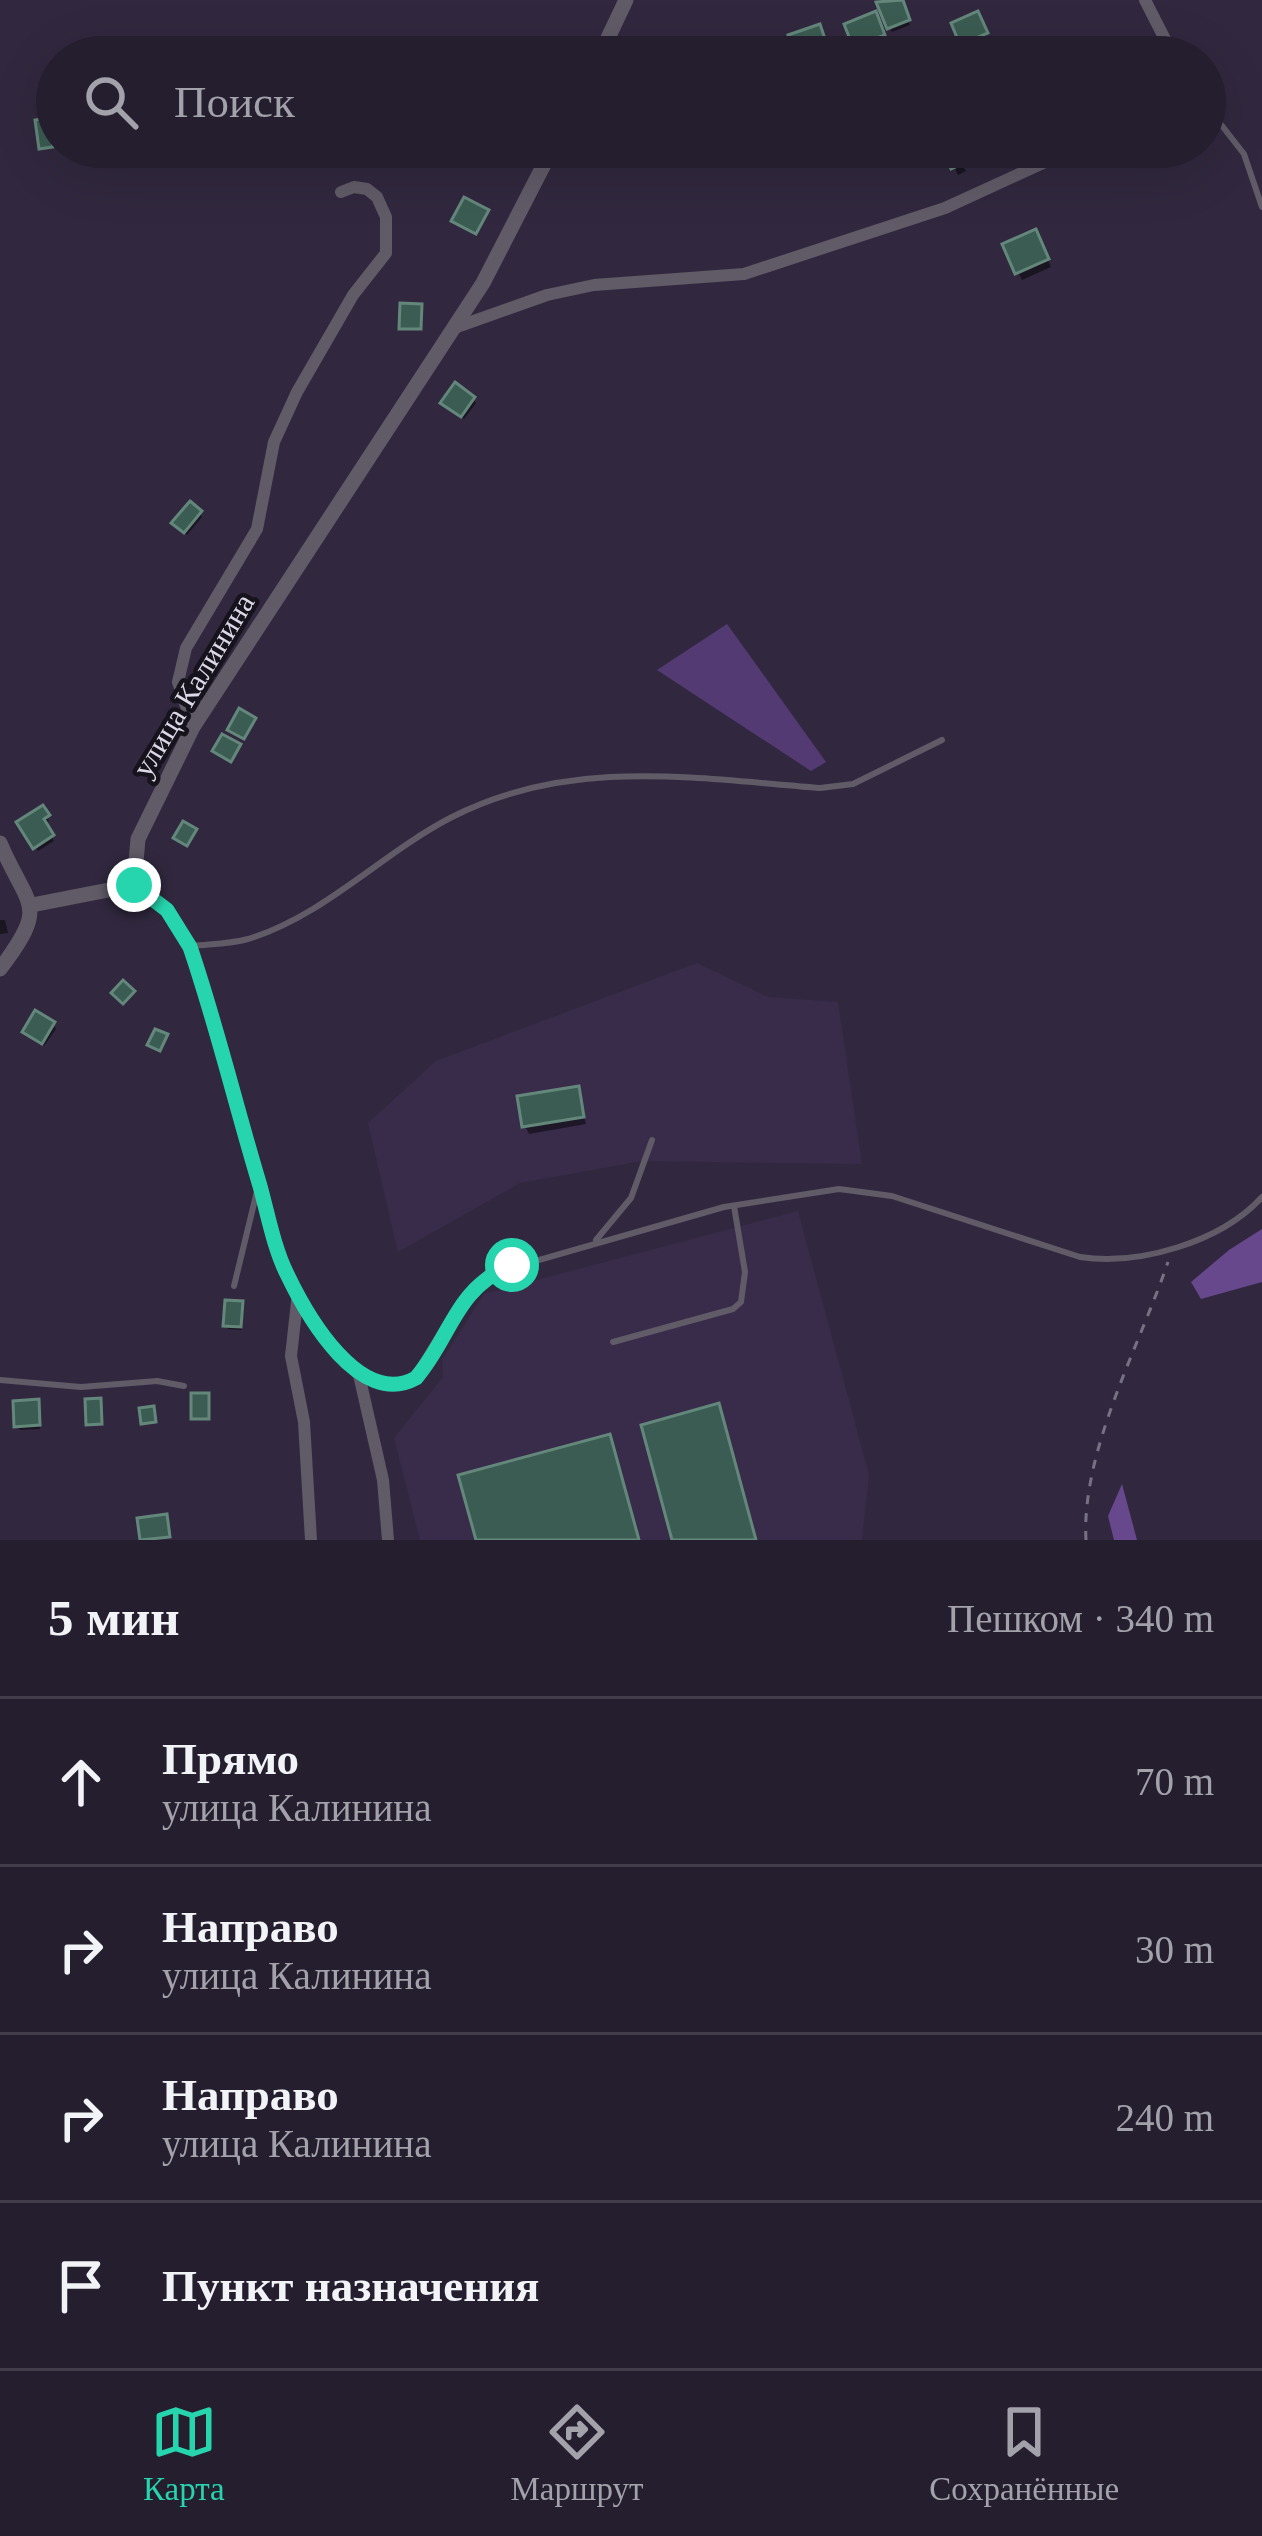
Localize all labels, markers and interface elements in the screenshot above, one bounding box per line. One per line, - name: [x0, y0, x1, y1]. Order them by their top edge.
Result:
- search box: [36, 36, 1226, 168]
- icon: search: [78, 69, 144, 135]
- text: Поиск: [174, 77, 295, 127]
- street label: улица Калинина: [125, 588, 261, 782]
- route end: [107, 858, 161, 912]
- route start: [485, 1238, 539, 1292]
- text: 5 мин: [48, 1590, 180, 1646]
- text: Пешком · 340 m: [947, 1597, 1214, 1640]
- text: Прямо: [162, 1734, 299, 1784]
- icon: ahead: [48, 1749, 114, 1815]
- text: 70 m: [1135, 1760, 1214, 1803]
- text: улица Калинина: [162, 1786, 431, 1829]
- text: Направо: [162, 1902, 339, 1952]
- icon: right: [48, 1917, 114, 1983]
- text: 30 m: [1135, 1928, 1214, 1971]
- text: улица Калинина: [162, 1954, 431, 1997]
- text: Направо: [162, 2070, 339, 2120]
- icon: right: [48, 2085, 114, 2151]
- text: 240 m: [1115, 2096, 1214, 2139]
- text: улица Калинина: [162, 2122, 431, 2165]
- icon: arrive: [48, 2253, 114, 2319]
- text: Пункт назначения: [162, 2261, 539, 2311]
- tab: Карта: [143, 2399, 225, 2508]
- tab: Маршрут: [511, 2399, 643, 2508]
- tab: Сохранённые: [929, 2399, 1119, 2508]

